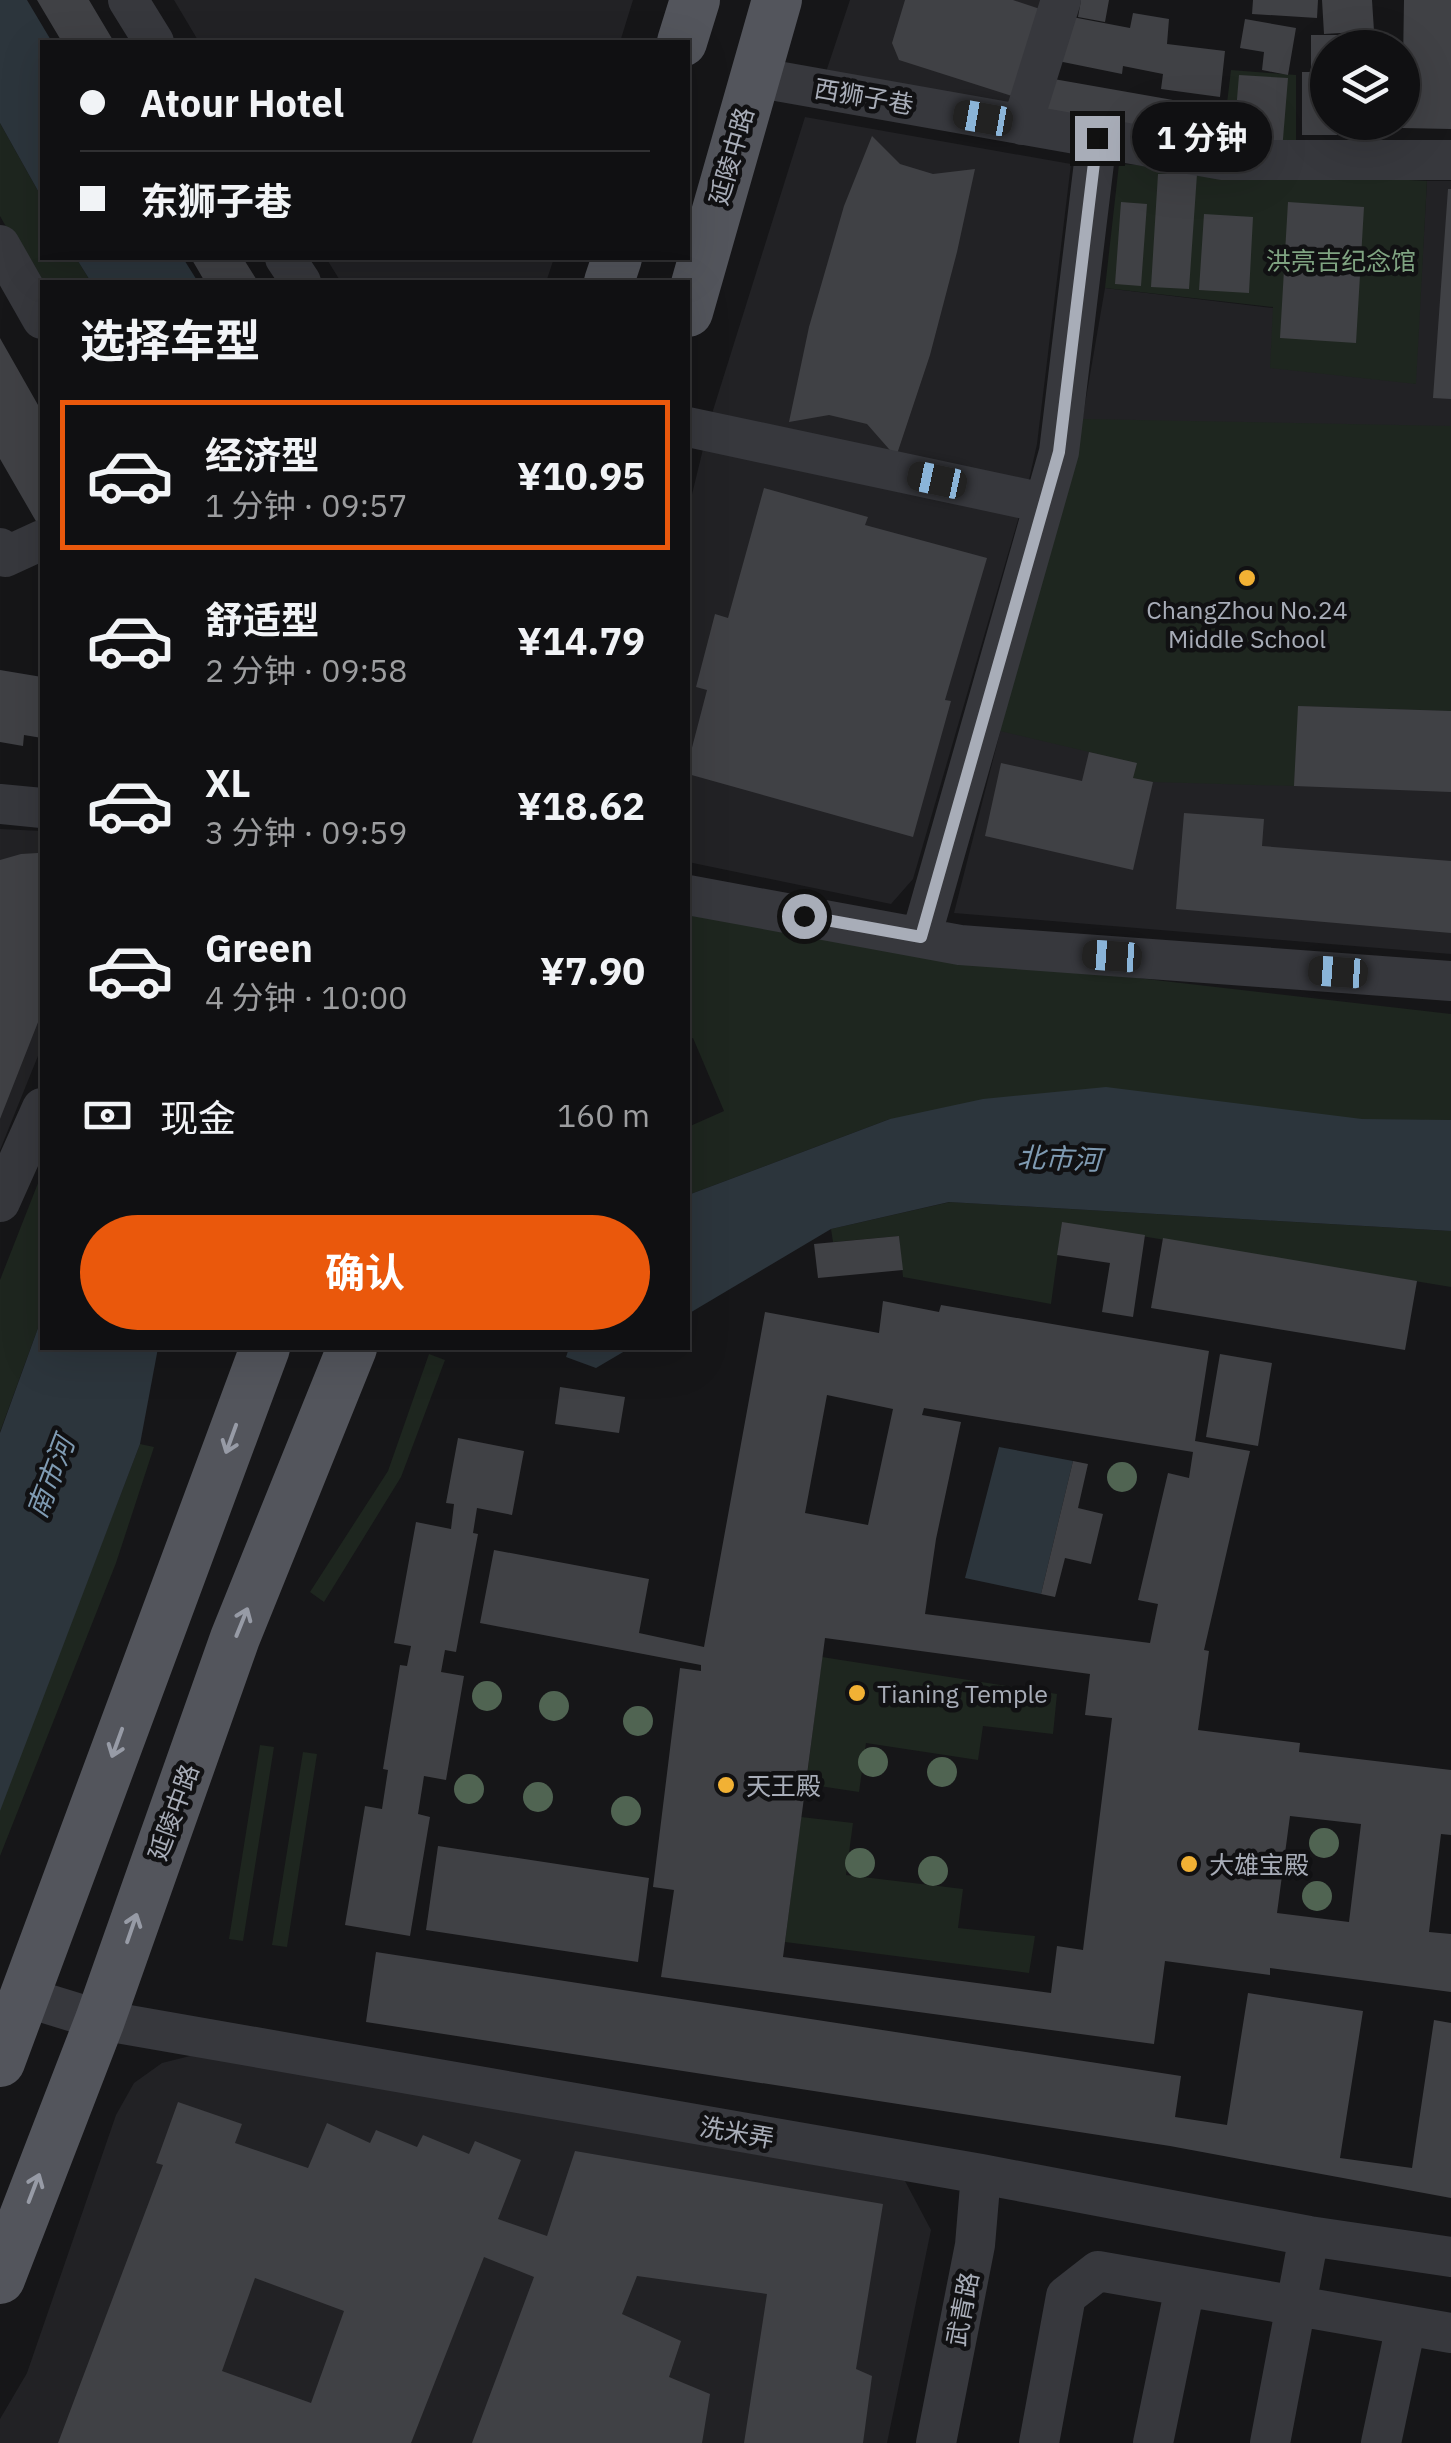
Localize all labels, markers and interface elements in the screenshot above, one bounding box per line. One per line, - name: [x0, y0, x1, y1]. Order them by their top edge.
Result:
- map controls: [1310, 30, 1420, 140]
- button: layers: [1310, 30, 1420, 140]
- street label: 西狮子巷: [812, 71, 916, 121]
- text: Atour Hotel: [140, 78, 344, 127]
- car: [951, 98, 1015, 138]
- street label: 延陵中路: [701, 103, 761, 209]
- callout: 1 分钟: [1132, 103, 1272, 173]
- route end: [1075, 116, 1120, 161]
- text: 1 分钟: [1157, 116, 1247, 158]
- text: 东狮子巷: [140, 176, 292, 225]
- park label: 洪亮吉纪念馆: [1266, 244, 1416, 277]
- text: 选择车型: [80, 311, 260, 369]
- icon: car: [85, 430, 175, 520]
- text: 经济型: [205, 430, 319, 479]
- text: ¥10.95: [517, 451, 645, 500]
- car: [905, 459, 969, 501]
- text: 1 分钟 · 09:57: [205, 484, 407, 526]
- marker: ChangZhou No.24 Middle School: [1236, 567, 1258, 589]
- place label: ChangZhou No.24 Middle School: [1146, 593, 1348, 655]
- icon: car: [85, 595, 175, 685]
- text: 舒适型: [205, 595, 319, 644]
- text: ¥14.79: [517, 616, 645, 665]
- text: 2 分钟 · 09:58: [205, 649, 407, 691]
- text: XL: [205, 758, 251, 807]
- icon: car: [85, 760, 175, 850]
- text: ¥18.62: [517, 781, 645, 830]
- text: 3 分钟 · 09:59: [205, 811, 407, 853]
- route start: [782, 894, 827, 939]
- text: Green: [205, 923, 313, 972]
- icon: car: [85, 925, 175, 1015]
- car: [1081, 939, 1143, 973]
- text: ¥7.90: [540, 946, 645, 995]
- car: [1307, 955, 1369, 989]
- text: 4 分钟 · 10:00: [205, 976, 407, 1018]
- icon: cash: [80, 1088, 135, 1143]
- text: 现金: [160, 1093, 236, 1142]
- text: 160 m: [557, 1094, 650, 1136]
- water label: 北市河: [1016, 1138, 1107, 1178]
- button: 确认: [80, 1215, 650, 1330]
- one-way arrow: [221, 1422, 239, 1453]
- water label: 南市河: [18, 1426, 84, 1523]
- one-way arrow: [234, 1607, 252, 1638]
- place label: Tianing Temple: [877, 1677, 1048, 1710]
- marker: Tianing Temple: [846, 1682, 868, 1704]
- one-way arrow: [107, 1728, 125, 1758]
- street label: 延陵中路: [140, 1759, 206, 1865]
- place label: 天王殿: [746, 1769, 821, 1802]
- marker: 天王殿: [715, 1774, 737, 1796]
- place label: 大雄宝殿: [1209, 1848, 1309, 1881]
- marker: 大雄宝殿: [1178, 1853, 1200, 1875]
- one-way arrow: [124, 1913, 142, 1944]
- street label: 洗米弄: [697, 2109, 777, 2155]
- one-way arrow: [26, 2173, 44, 2204]
- street label: 武青路: [939, 2269, 985, 2349]

